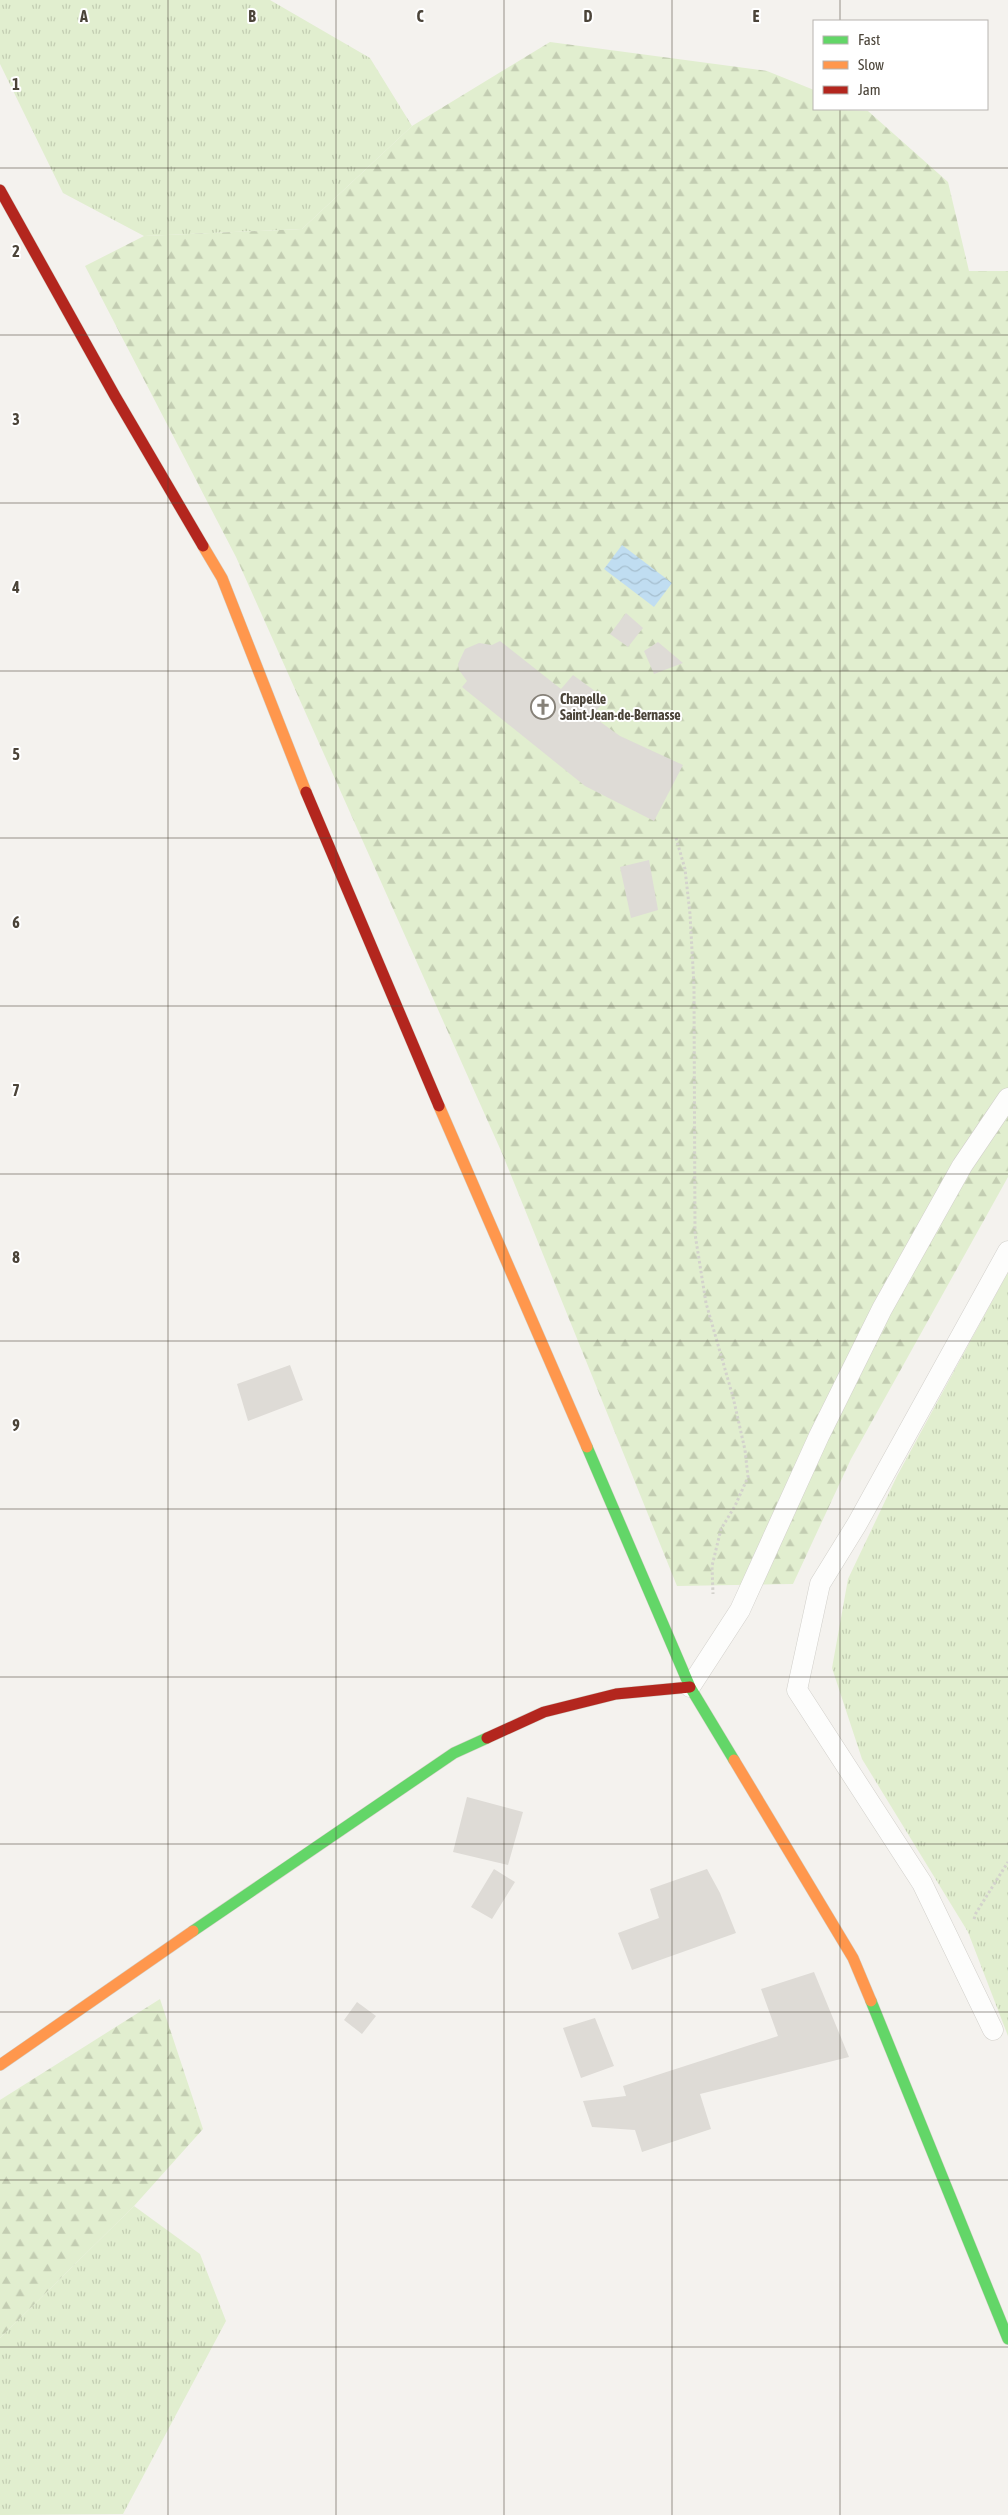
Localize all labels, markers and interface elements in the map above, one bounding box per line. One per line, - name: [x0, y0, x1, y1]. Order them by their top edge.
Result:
- text: A: [79, 7, 88, 25]
- text: B: [248, 7, 256, 25]
- text: C: [416, 7, 424, 25]
- text: D: [584, 7, 593, 25]
- text: E: [753, 7, 760, 25]
- legend: [813, 20, 988, 110]
- text: Fast: [858, 31, 880, 48]
- text: Slow: [858, 56, 884, 73]
- text: 1: [12, 75, 20, 93]
- text: Jam: [858, 81, 881, 98]
- text: 2: [12, 242, 20, 260]
- text: 3: [12, 410, 20, 428]
- text: 4: [11, 578, 20, 596]
- place label: Chapelle Saint-Jean-de-Bernasse: [560, 691, 681, 723]
- church icon: Chapelle Saint-Jean-de-Bernasse: [530, 694, 556, 720]
- text: 5: [12, 745, 20, 763]
- text: 6: [12, 913, 20, 931]
- text: 7: [12, 1081, 20, 1099]
- text: 8: [12, 1248, 20, 1266]
- text: 9: [12, 1416, 20, 1434]

